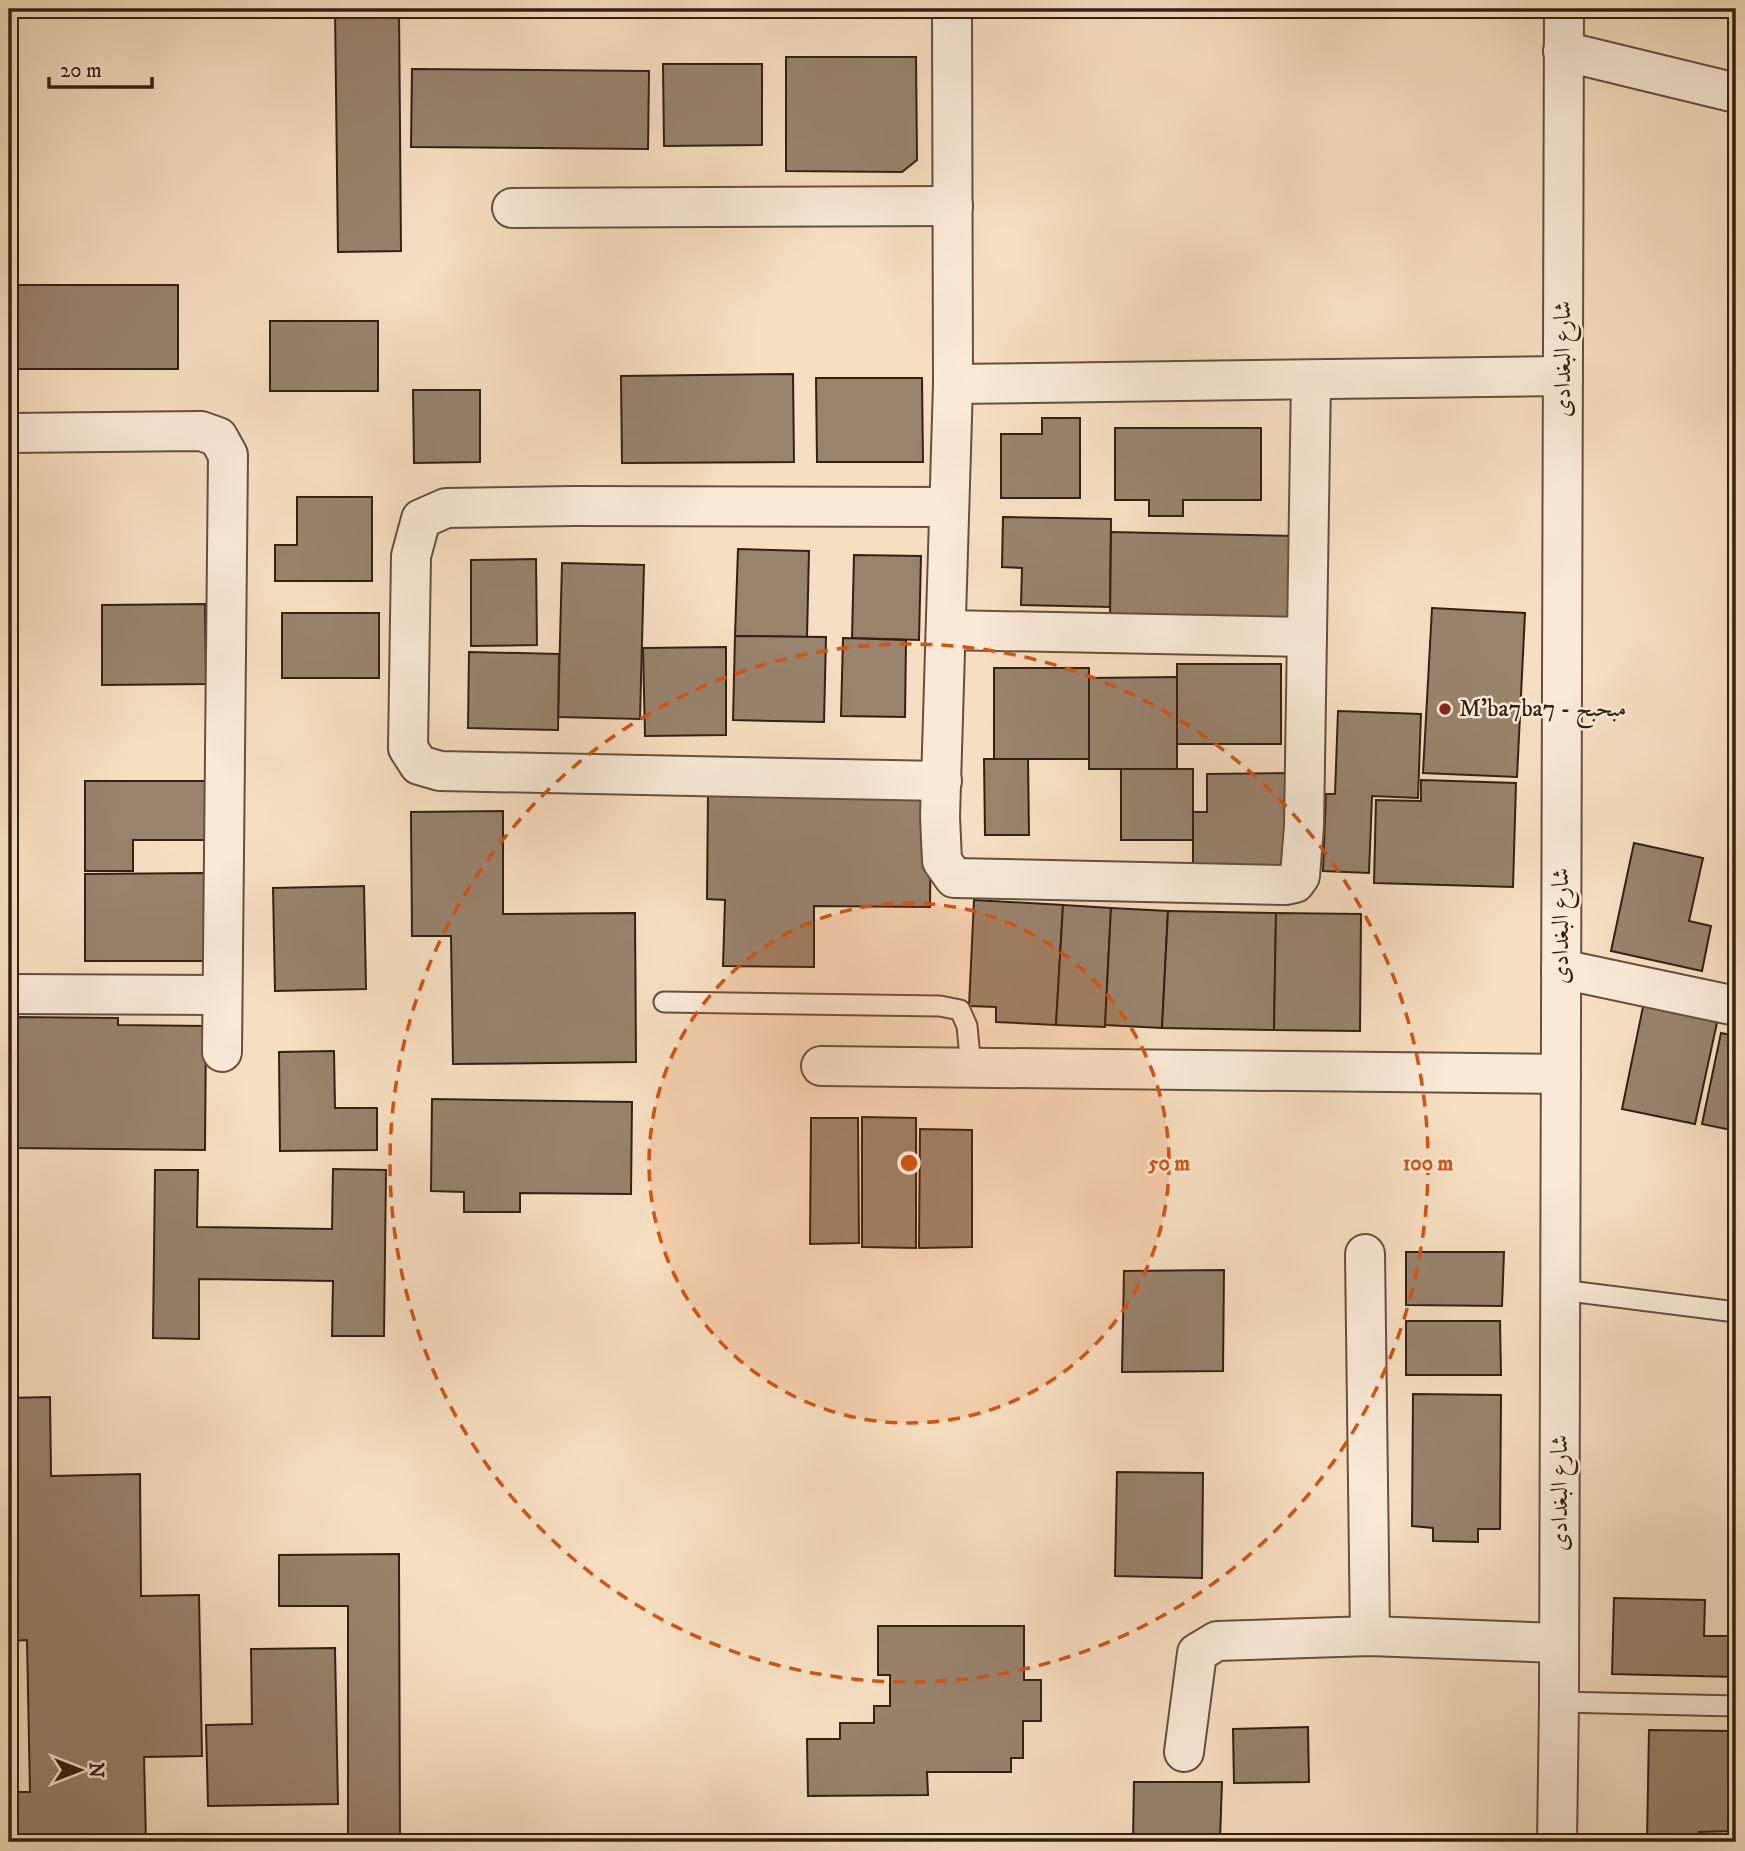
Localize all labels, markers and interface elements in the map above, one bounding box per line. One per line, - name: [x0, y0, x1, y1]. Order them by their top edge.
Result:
- scale bar: [49, 46, 152, 90]
- text: 20 m: [60, 58, 102, 84]
- street label: شارع البغدادى: [1548, 301, 1582, 417]
- place label: M'ba7ba7 - مبحبح: [1459, 694, 1627, 729]
- marker: M'ba7ba7 - مبحبح: [1437, 701, 1453, 717]
- street label: شارع البغدادى: [1546, 868, 1580, 984]
- centre of rings: [897, 1151, 921, 1175]
- text: 50 m: [1147, 1151, 1190, 1177]
- text: 100 m: [1403, 1151, 1453, 1177]
- street label: شارع البغدادى: [1545, 1435, 1579, 1551]
- north arrow: [46, 1736, 116, 1806]
- text: N: [84, 1762, 107, 1778]

